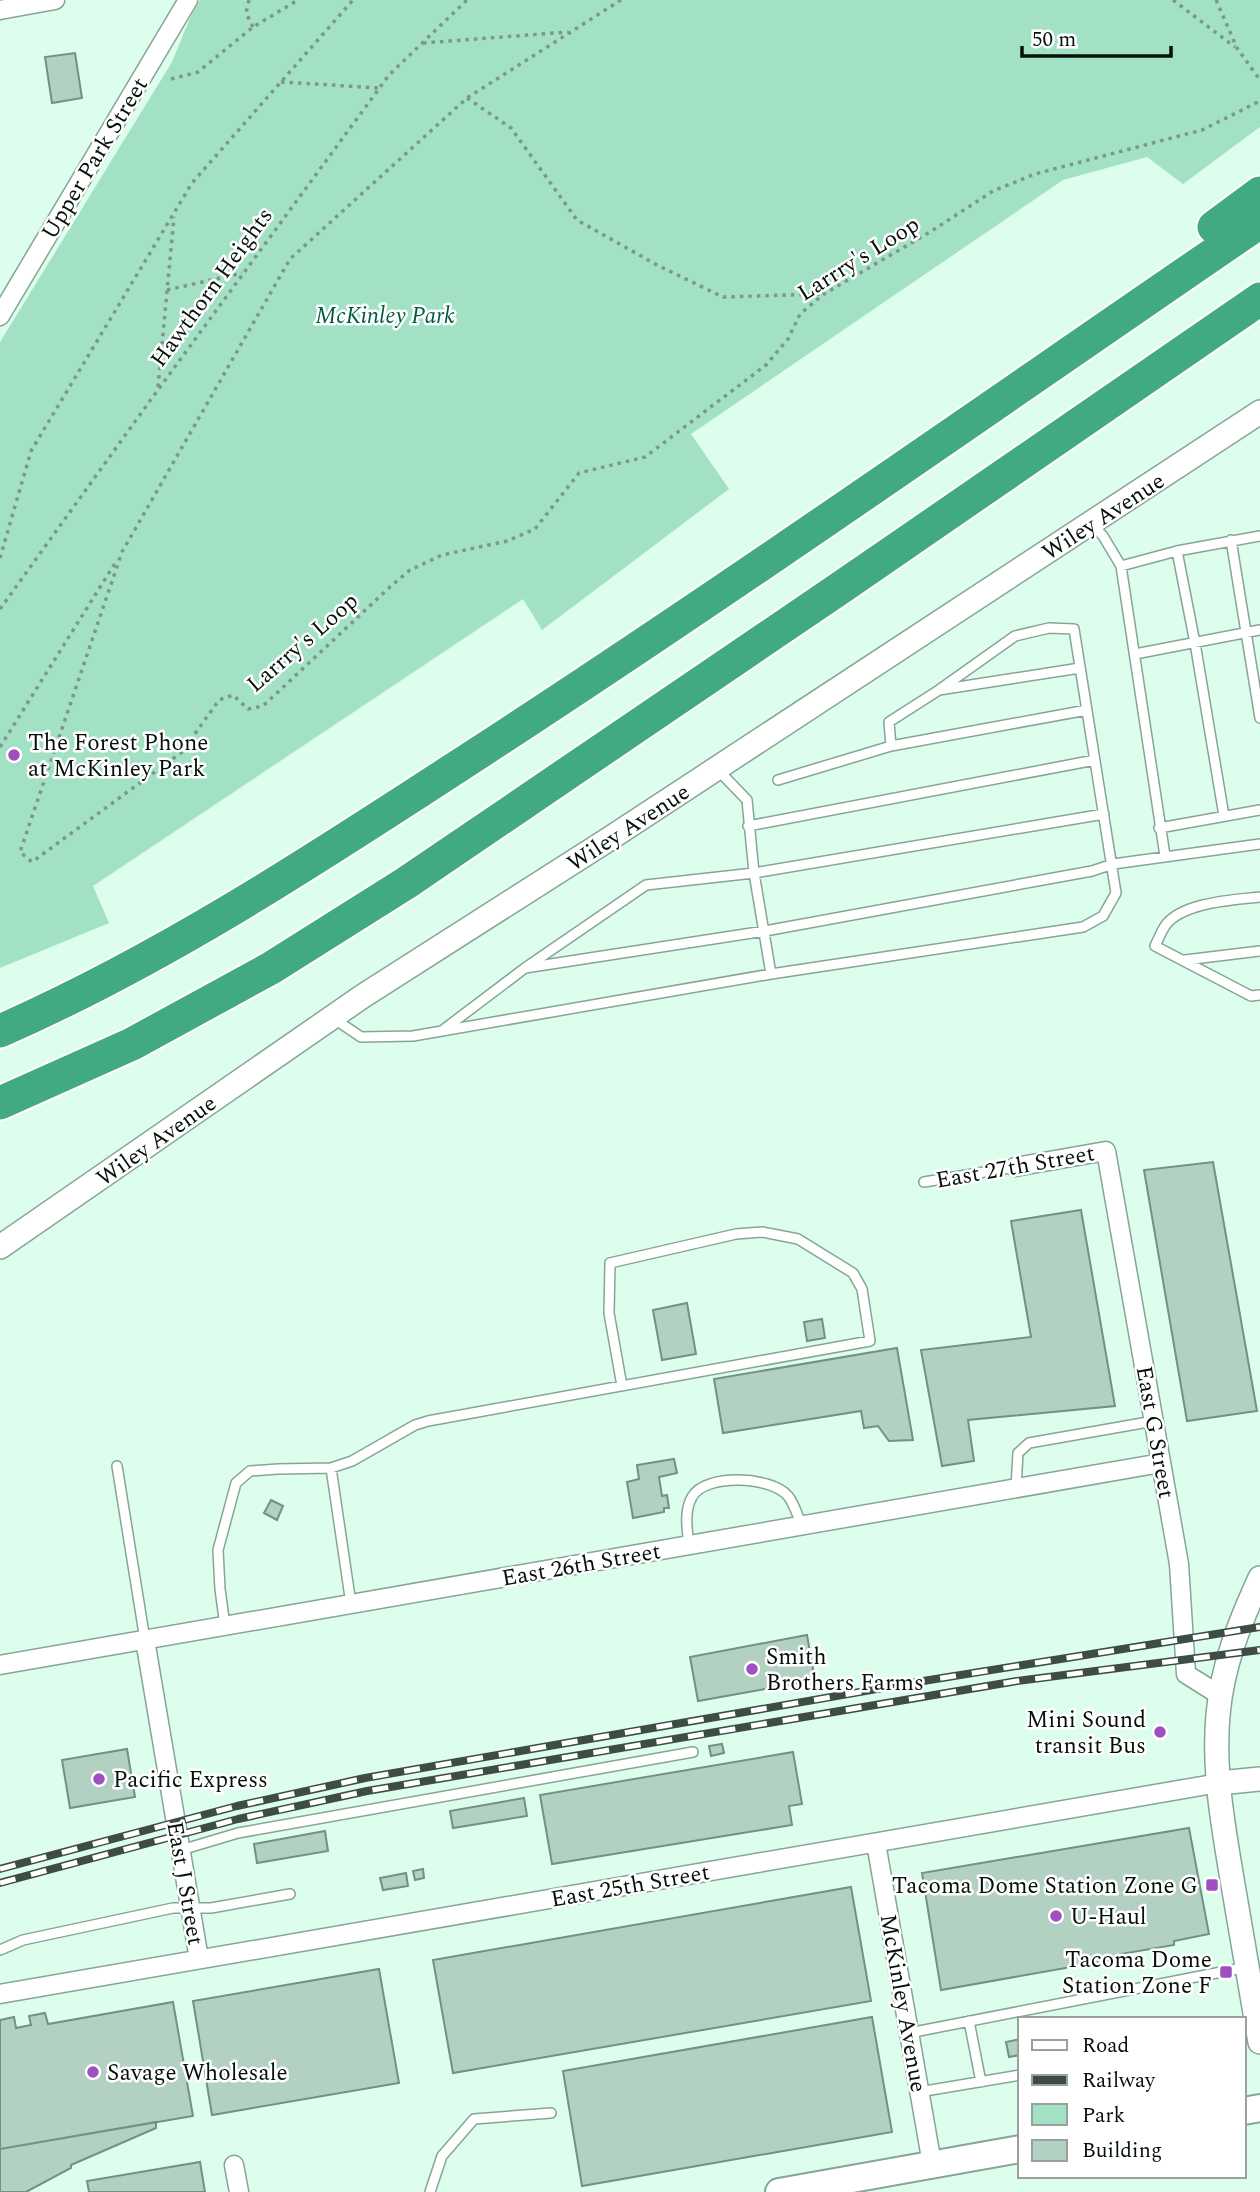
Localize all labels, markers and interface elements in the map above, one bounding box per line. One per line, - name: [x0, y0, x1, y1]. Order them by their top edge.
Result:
- scale bar: [1022, 14, 1171, 58]
- text: 50 m: [1032, 24, 1076, 56]
- street label: Upper Park Street: [33, 71, 158, 247]
- street label: Hawthorn Heights: [142, 201, 282, 375]
- street label: Larrry's Loop: [791, 208, 927, 311]
- park label: McKinley Park: [315, 299, 455, 334]
- street label: Wiley Avenue: [1036, 464, 1172, 570]
- street label: Larrry's Loop: [239, 585, 367, 702]
- place label: The Forest Phone at McKinley Park: [28, 726, 208, 787]
- marker: The Forest Phone at McKinley Park: [6, 747, 22, 763]
- street label: Wiley Avenue: [561, 775, 697, 881]
- street label: Wiley Avenue: [89, 1087, 224, 1196]
- street label: East 27th Street: [933, 1136, 1097, 1199]
- street label: East G Street: [1126, 1363, 1183, 1501]
- street label: East 26th Street: [499, 1534, 663, 1597]
- place label: Smith Brothers Farms: [766, 1640, 924, 1701]
- marker: Smith Brothers Farms: [744, 1661, 760, 1677]
- place label: Mini Sound transit Bus: [1026, 1703, 1146, 1764]
- marker: Mini Sound transit Bus: [1152, 1724, 1168, 1740]
- place label: Pacific Express: [113, 1763, 268, 1798]
- marker: Pacific Express: [91, 1771, 107, 1787]
- street label: East J Street: [156, 1819, 213, 1948]
- street label: East 25th Street: [548, 1855, 712, 1918]
- place label: Tacoma Dome Station Zone G: [892, 1869, 1198, 1904]
- marker: Tacoma Dome Station Zone G: [1204, 1877, 1220, 1893]
- place label: U-Haul: [1070, 1900, 1147, 1935]
- marker: U-Haul: [1048, 1908, 1064, 1924]
- street label: McKinley Avenue: [870, 1911, 935, 2095]
- place label: Tacoma Dome Station Zone F: [1062, 1943, 1212, 2004]
- marker: Tacoma Dome Station Zone F: [1218, 1964, 1234, 1980]
- legend: [1018, 2017, 1246, 2178]
- text: Road: [1082, 2030, 1129, 2062]
- place label: Savage Wholesale: [107, 2056, 288, 2091]
- marker: Savage Wholesale: [85, 2064, 101, 2080]
- text: Railway: [1082, 2065, 1156, 2097]
- text: Park: [1082, 2100, 1126, 2132]
- text: Building: [1082, 2135, 1162, 2167]

